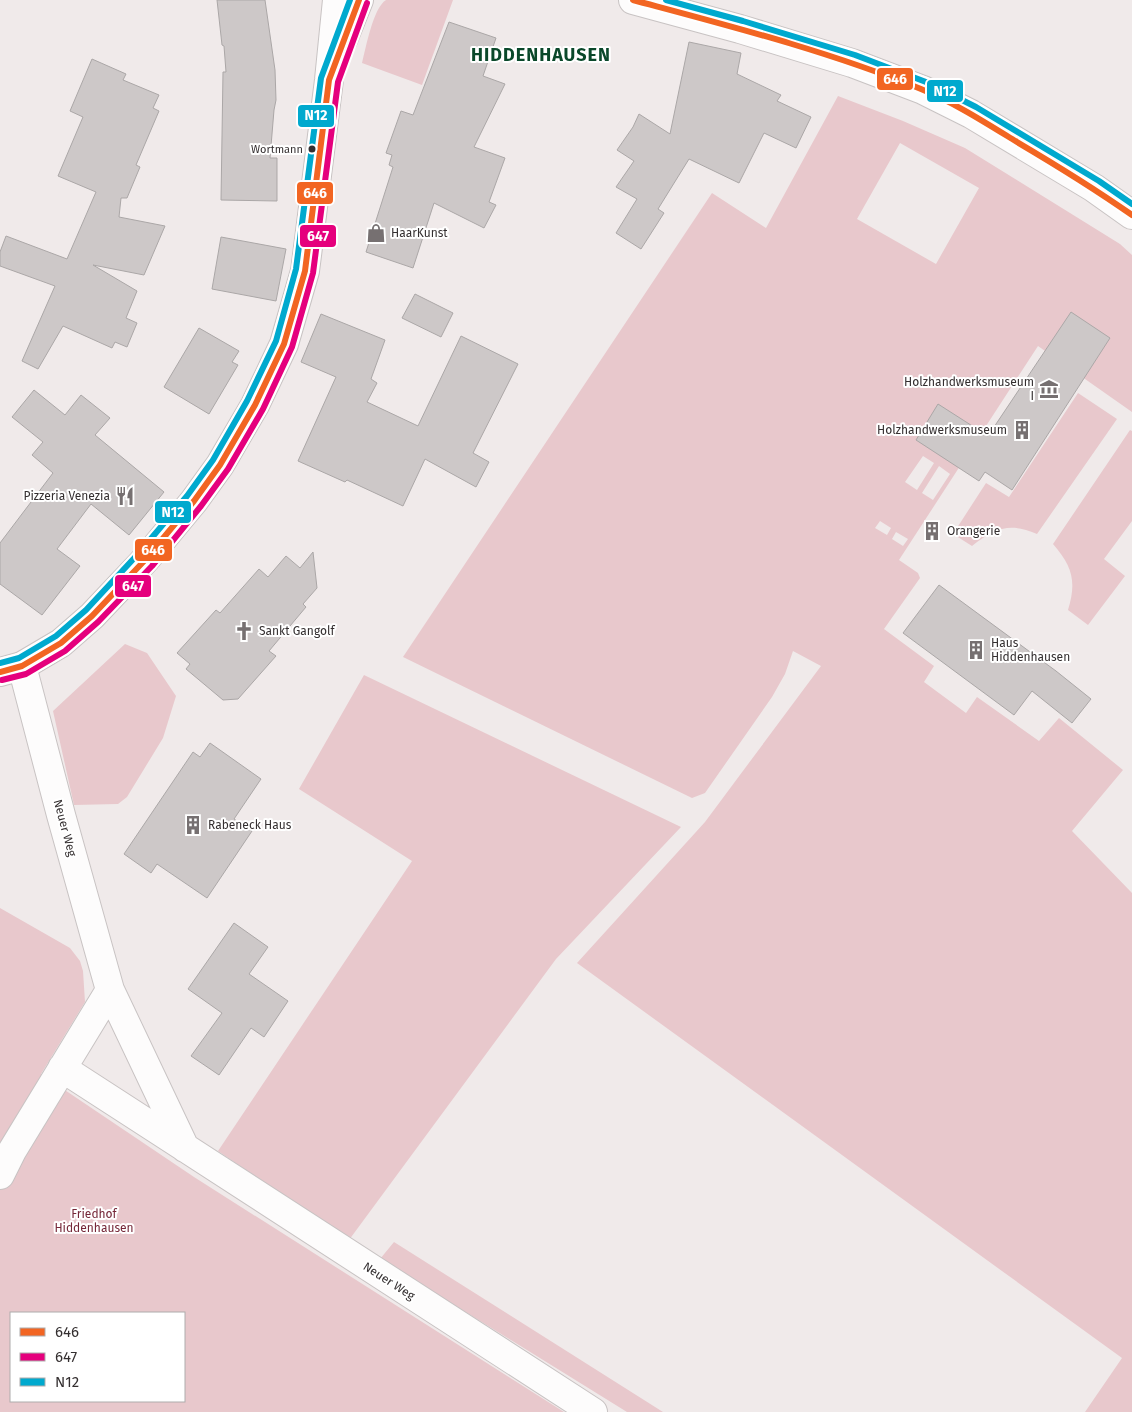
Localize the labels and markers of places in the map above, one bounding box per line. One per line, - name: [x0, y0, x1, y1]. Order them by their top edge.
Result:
- place label: Wortmann: [251, 143, 303, 156]
- marker: Wortmann: [307, 144, 317, 154]
- shop icon: HaarKunst: [365, 222, 387, 244]
- place label: HaarKunst: [391, 226, 448, 240]
- place label: Holzhandwerksmuseum I: [904, 375, 1034, 403]
- museum icon: Holzhandwerksmuseum I: [1038, 378, 1060, 400]
- building icon: Holzhandwerksmuseum: [1011, 419, 1033, 441]
- place label: Holzhandwerksmuseum: [877, 423, 1007, 437]
- restaurant icon: Pizzeria Venezia: [114, 485, 136, 507]
- place label: Pizzeria Venezia: [23, 489, 110, 503]
- building icon: Orangerie: [921, 520, 943, 542]
- place label: Orangerie: [947, 524, 1000, 538]
- church icon: Sankt Gangolf: [233, 620, 255, 642]
- place label: Sankt Gangolf: [259, 624, 335, 638]
- place label: Haus Hiddenhausen: [991, 636, 1070, 664]
- building icon: Haus Hiddenhausen: [965, 639, 987, 661]
- building icon: Rabeneck Haus: [182, 814, 204, 836]
- place label: Rabeneck Haus: [208, 818, 292, 832]

